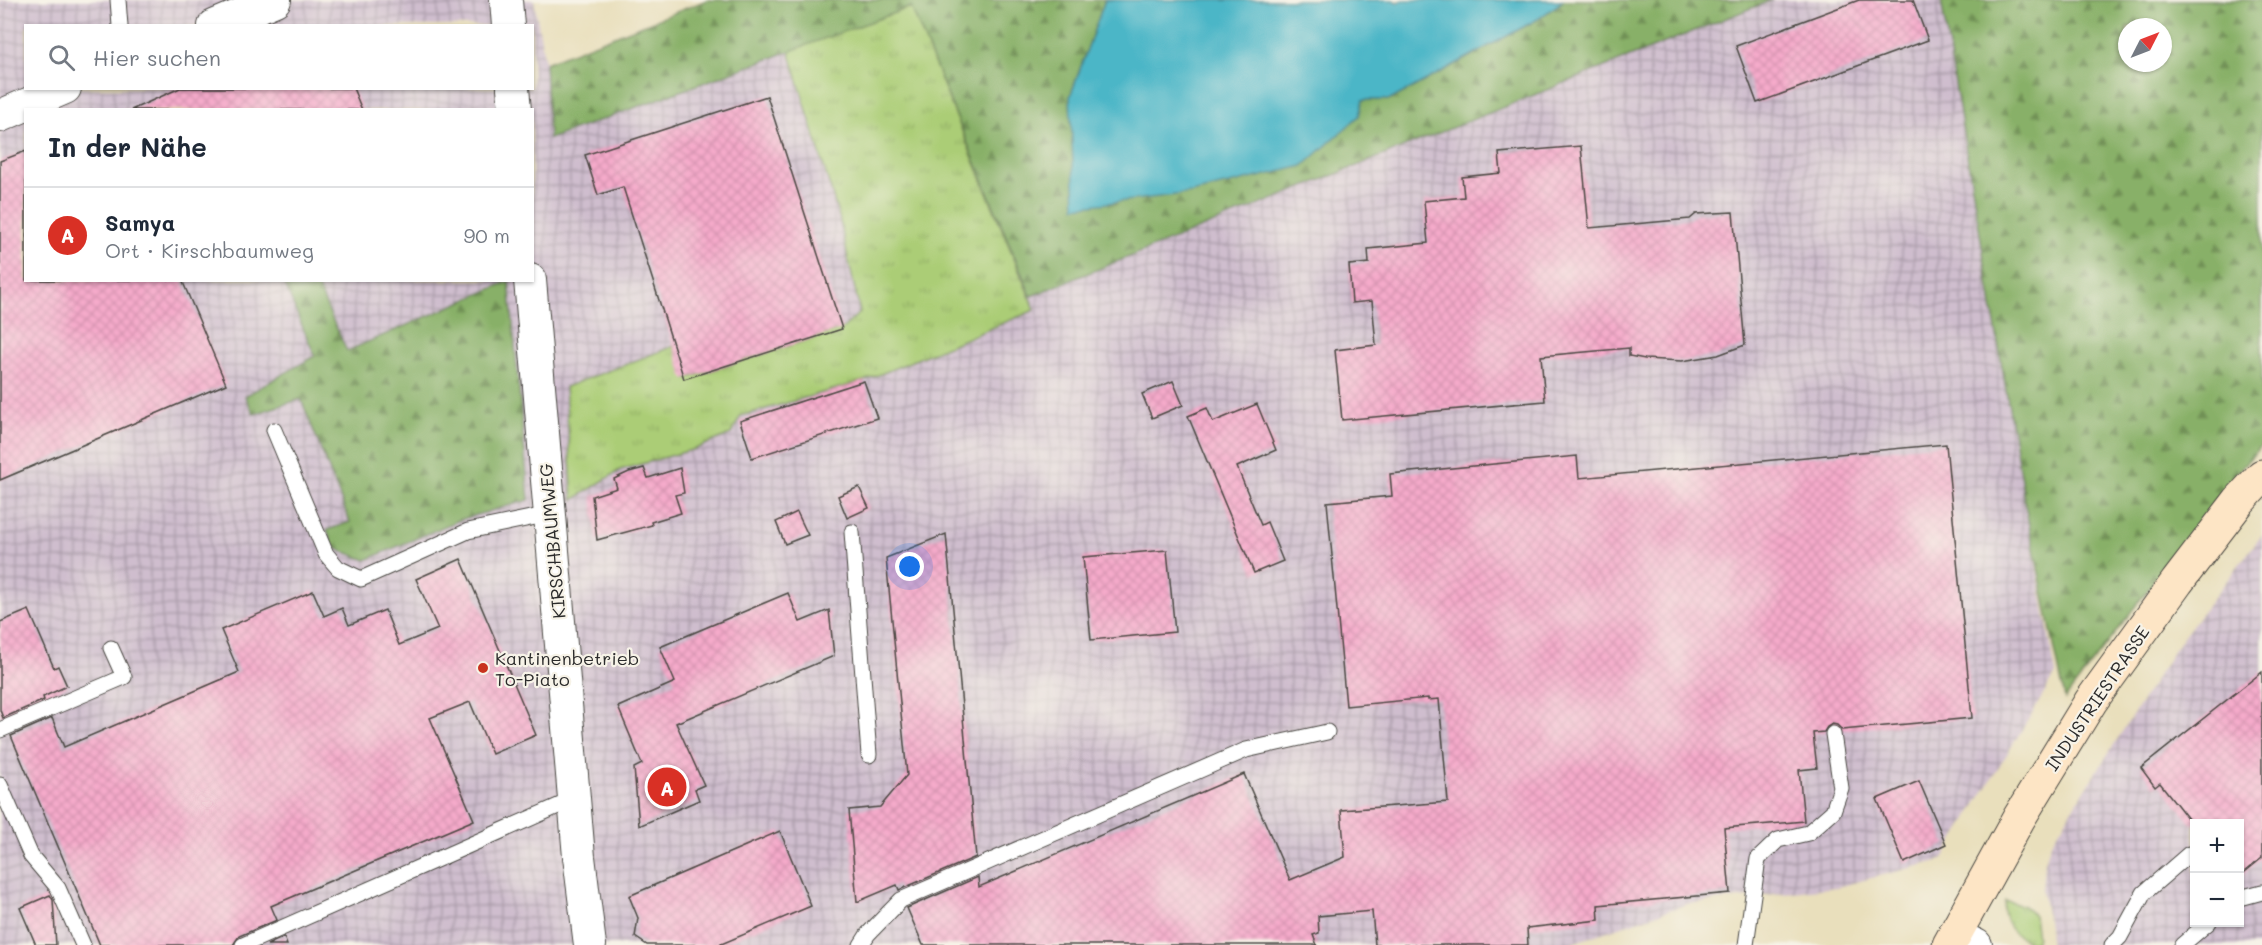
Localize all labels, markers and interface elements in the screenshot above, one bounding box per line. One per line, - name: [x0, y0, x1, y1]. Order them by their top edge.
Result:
- north arrow: [2118, 18, 2172, 72]
- search box: [24, 24, 534, 90]
- icon: search: [45, 41, 78, 74]
- text: Hier suchen: [93, 43, 221, 72]
- text: In der Nähe: [48, 130, 207, 164]
- text: Samya: [105, 208, 175, 237]
- text: A: [61, 222, 74, 248]
- text: 90 m: [464, 222, 510, 248]
- text: Ort · Kirschbaumweg: [105, 237, 314, 263]
- street label: KIRSCHBAUMWEG: [533, 462, 571, 620]
- your location: [895, 552, 924, 581]
- street label: INDUSTRIESTRASSE: [2039, 621, 2155, 775]
- place label: Kantinenbetrieb To-Piato: [495, 646, 639, 691]
- marker: Kantinenbetrieb To-Piato: [476, 661, 490, 675]
- pin: A: [648, 764, 686, 810]
- map controls: [2190, 819, 2244, 927]
- button: +: [2190, 819, 2244, 873]
- button: −: [2190, 873, 2244, 927]

